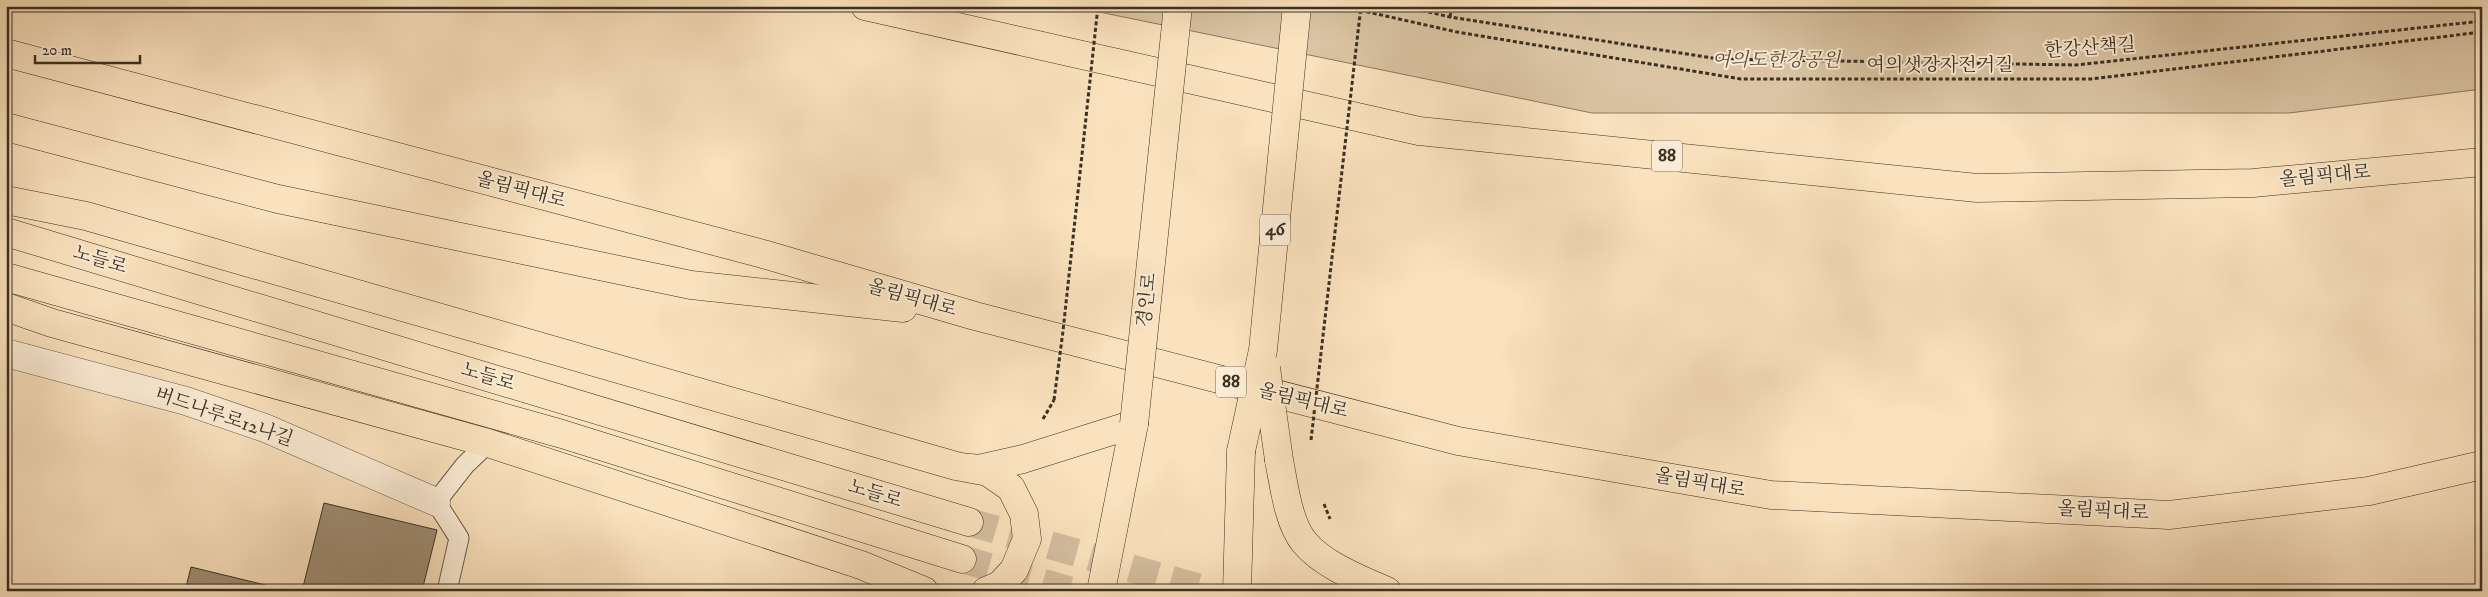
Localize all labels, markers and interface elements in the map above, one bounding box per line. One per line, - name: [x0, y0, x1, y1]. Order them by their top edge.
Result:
- scale bar: [35, 32, 140, 64]
- street label: 한강산책길: [2043, 33, 2137, 63]
- text: 20 m: [42, 41, 72, 60]
- park label: 여의도한강공원: [1712, 49, 1842, 72]
- street label: 여의샛강자전거길: [1867, 54, 2013, 77]
- road number: 88: [1652, 140, 1682, 172]
- street label: 올림픽대로: [2278, 161, 2372, 191]
- street label: 올림픽대로: [474, 167, 568, 213]
- road number: 46: [1260, 214, 1290, 246]
- street label: 노들로: [70, 241, 130, 279]
- street label: 경인로: [1133, 271, 1161, 329]
- street label: 올림픽대로: [865, 274, 959, 322]
- street label: 노들로: [458, 358, 518, 396]
- road number: 88: [1216, 367, 1246, 398]
- street label: 올림픽대로: [1256, 379, 1350, 423]
- street label: 버드나루로12나길: [152, 383, 296, 451]
- street label: 올림픽대로: [1653, 464, 1747, 502]
- street label: 노들로: [845, 475, 905, 513]
- street label: 올림픽대로: [2057, 497, 2149, 525]

